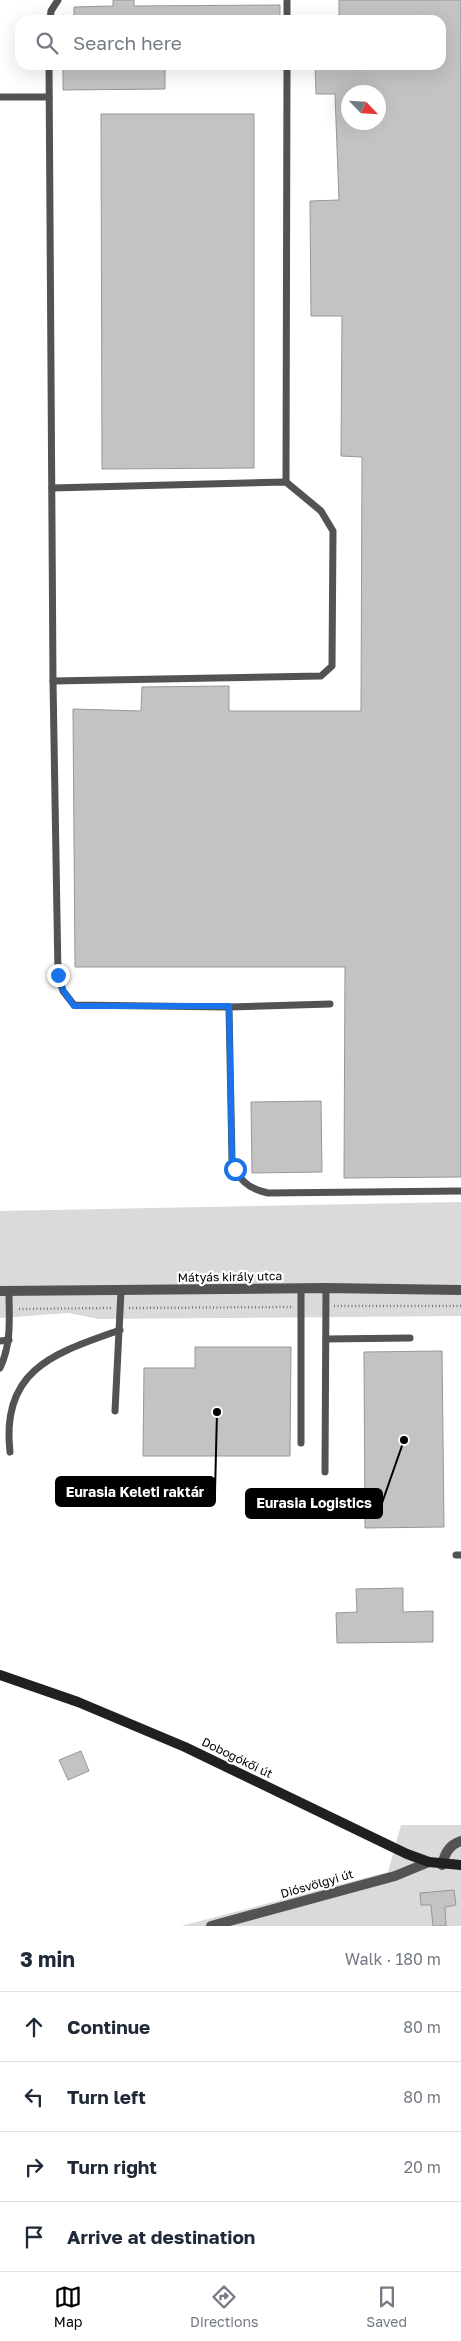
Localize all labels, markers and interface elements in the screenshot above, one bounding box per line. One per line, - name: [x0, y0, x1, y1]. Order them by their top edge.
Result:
- search box: [15, 15, 446, 70]
- icon: search: [33, 29, 61, 57]
- text: Search here: [73, 31, 182, 54]
- north arrow: [341, 85, 386, 130]
- route end: [47, 964, 70, 987]
- route start: [224, 1158, 247, 1181]
- street label: Mátyás király utca: [178, 1268, 282, 1285]
- callout: Eurasia Keleti raktár: [56, 1477, 215, 1506]
- text: Eurasia Keleti raktár: [66, 1483, 205, 1500]
- callout: Eurasia Logistics: [246, 1489, 382, 1518]
- text: Eurasia Logistics: [256, 1494, 372, 1511]
- street label: Dobogókői út: [199, 1734, 275, 1781]
- street label: Diósvölgyi út: [279, 1866, 355, 1901]
- text: 3 min: [20, 1946, 75, 1972]
- text: Walk · 180 m: [345, 1949, 441, 1969]
- icon: ahead: [20, 2013, 48, 2041]
- text: Continue: [67, 2015, 150, 2038]
- text: 80 m: [403, 2017, 441, 2037]
- icon: left: [20, 2083, 48, 2111]
- text: Turn left: [67, 2085, 146, 2108]
- text: 80 m: [403, 2087, 441, 2107]
- icon: right: [20, 2153, 48, 2181]
- text: Turn right: [67, 2155, 157, 2178]
- text: 20 m: [404, 2157, 441, 2177]
- icon: arrive: [20, 2223, 48, 2251]
- text: Arrive at destination: [67, 2225, 255, 2248]
- tab: Map: [54, 2283, 82, 2330]
- tab: Directions: [190, 2283, 259, 2330]
- tab: Saved: [366, 2283, 407, 2330]

